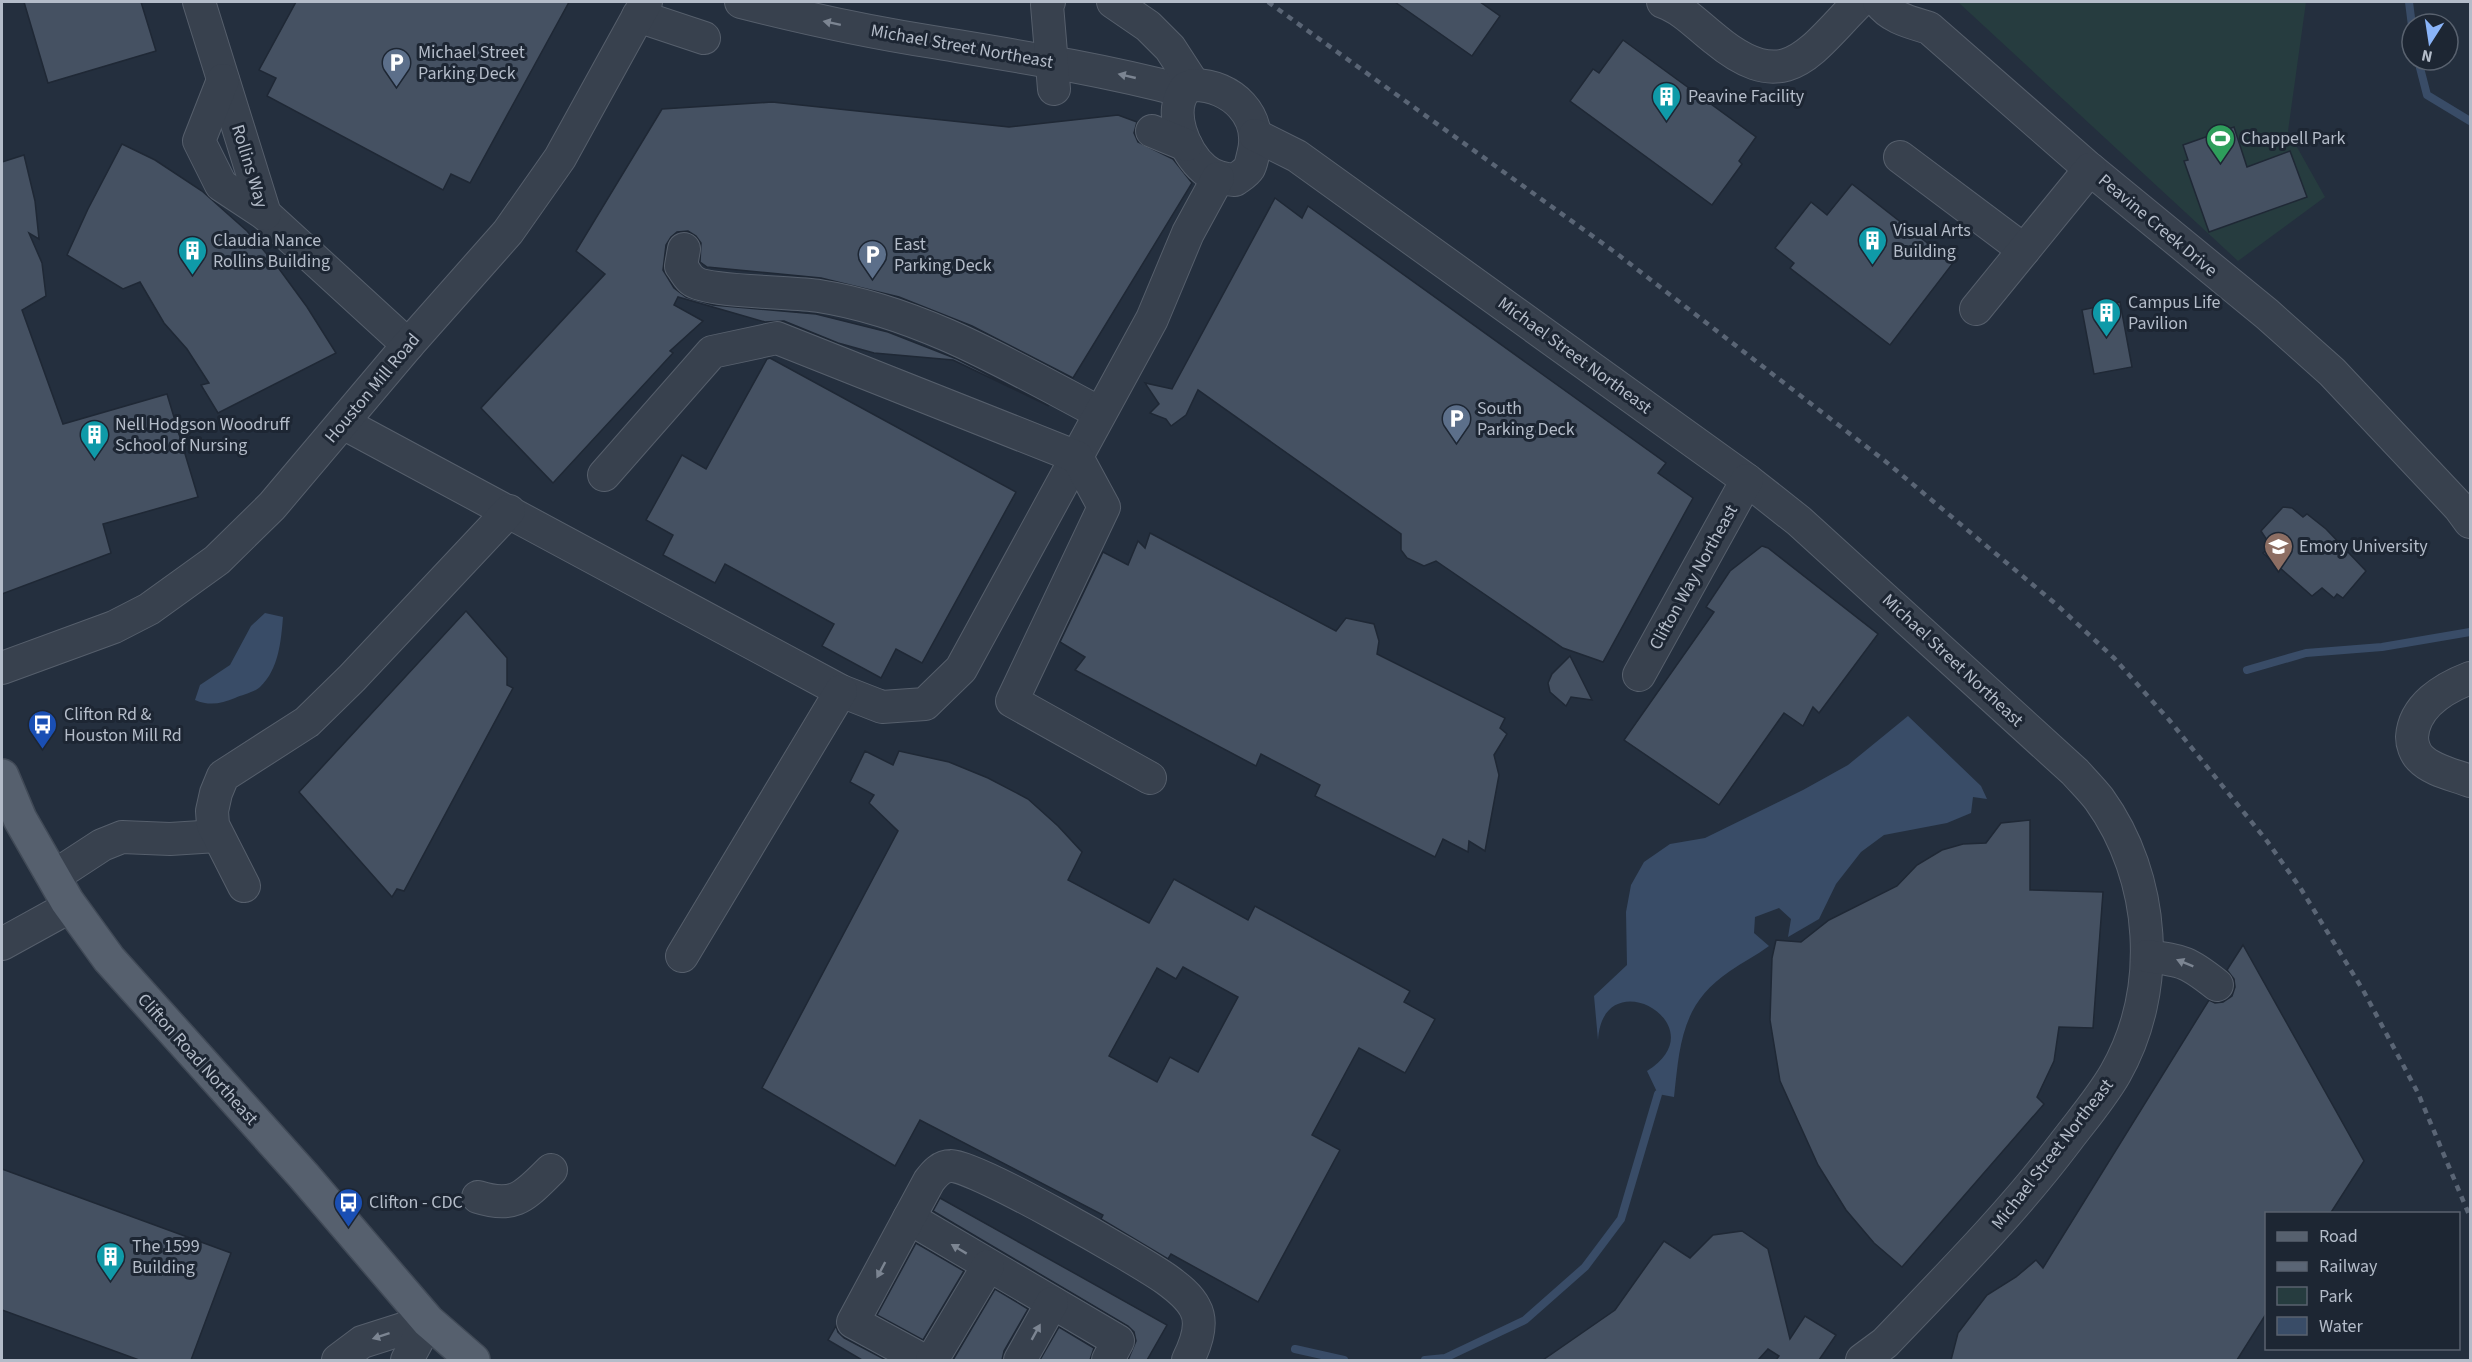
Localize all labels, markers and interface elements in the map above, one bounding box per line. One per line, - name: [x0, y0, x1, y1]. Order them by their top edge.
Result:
- north arrow: [2400, 12, 2460, 72]
- one-way arrow: [823, 17, 841, 27]
- street label: Michael Street Northeast: [869, 18, 1055, 75]
- place label: Michael Street Parking Deck: [418, 40, 525, 86]
- text: N: [2420, 44, 2435, 68]
- parking icon: Michael Street Parking Deck: [381, 46, 413, 88]
- one-way arrow: [1118, 71, 1136, 81]
- building icon: Peavine Facility: [1651, 80, 1683, 122]
- place label: Peavine Facility: [1688, 84, 1805, 109]
- street label: Rollins Way: [225, 121, 274, 211]
- sports icon: Chappell Park: [2204, 122, 2236, 164]
- place label: Chappell Park: [2241, 126, 2346, 151]
- street label: Peavine Creek Drive: [2093, 168, 2223, 283]
- place label: Visual Arts Building: [1893, 218, 1971, 264]
- building icon: Visual Arts Building: [1856, 224, 1888, 266]
- place label: Claudia Nance Rollins Building: [213, 228, 330, 274]
- place label: East Parking Deck: [894, 232, 992, 278]
- building icon: Claudia Nance Rollins Building: [176, 234, 208, 276]
- parking icon: East Parking Deck: [857, 238, 889, 280]
- place label: Campus Life Pavilion: [2128, 290, 2220, 336]
- street label: Michael Street Northeast: [1493, 291, 1657, 420]
- building icon: Campus Life Pavilion: [2091, 296, 2123, 338]
- street label: Houston Mill Road: [319, 328, 426, 449]
- place label: South Parking Deck: [1477, 396, 1575, 442]
- parking icon: South Parking Deck: [1440, 402, 1472, 444]
- place label: Nell Hodgson Woodruff School of Nursing: [115, 412, 290, 458]
- building icon: Nell Hodgson Woodruff School of Nursing: [78, 418, 110, 460]
- street label: Clifton Way Northeast: [1643, 500, 1744, 654]
- school or university icon: Emory University: [2262, 530, 2294, 572]
- place label: Emory University: [2299, 534, 2428, 559]
- street label: Michael Street Northeast: [1877, 588, 2029, 733]
- place label: Clifton Rd & Houston Mill Rd: [64, 702, 182, 748]
- bus stop icon: Clifton Rd & Houston Mill Rd: [27, 708, 59, 750]
- one-way arrow: [2176, 958, 2194, 968]
- street label: Clifton Road Northeast: [132, 988, 264, 1131]
- street label: Michael Street Northeast: [1986, 1074, 2119, 1235]
- bus stop icon: Clifton - CDC: [332, 1186, 364, 1228]
- place label: Clifton - CDC: [369, 1190, 463, 1215]
- legend: [2265, 1212, 2460, 1350]
- text: Road: [2319, 1224, 2358, 1249]
- place label: The 1599 Building: [132, 1234, 200, 1280]
- building icon: The 1599 Building: [95, 1240, 127, 1282]
- one-way arrow: [951, 1243, 967, 1254]
- text: Railway: [2319, 1254, 2378, 1279]
- one-way arrow: [876, 1262, 886, 1279]
- text: Park: [2319, 1284, 2353, 1309]
- text: Water: [2319, 1314, 2363, 1339]
- one-way arrow: [1031, 1323, 1041, 1340]
- one-way arrow: [372, 1332, 390, 1342]

